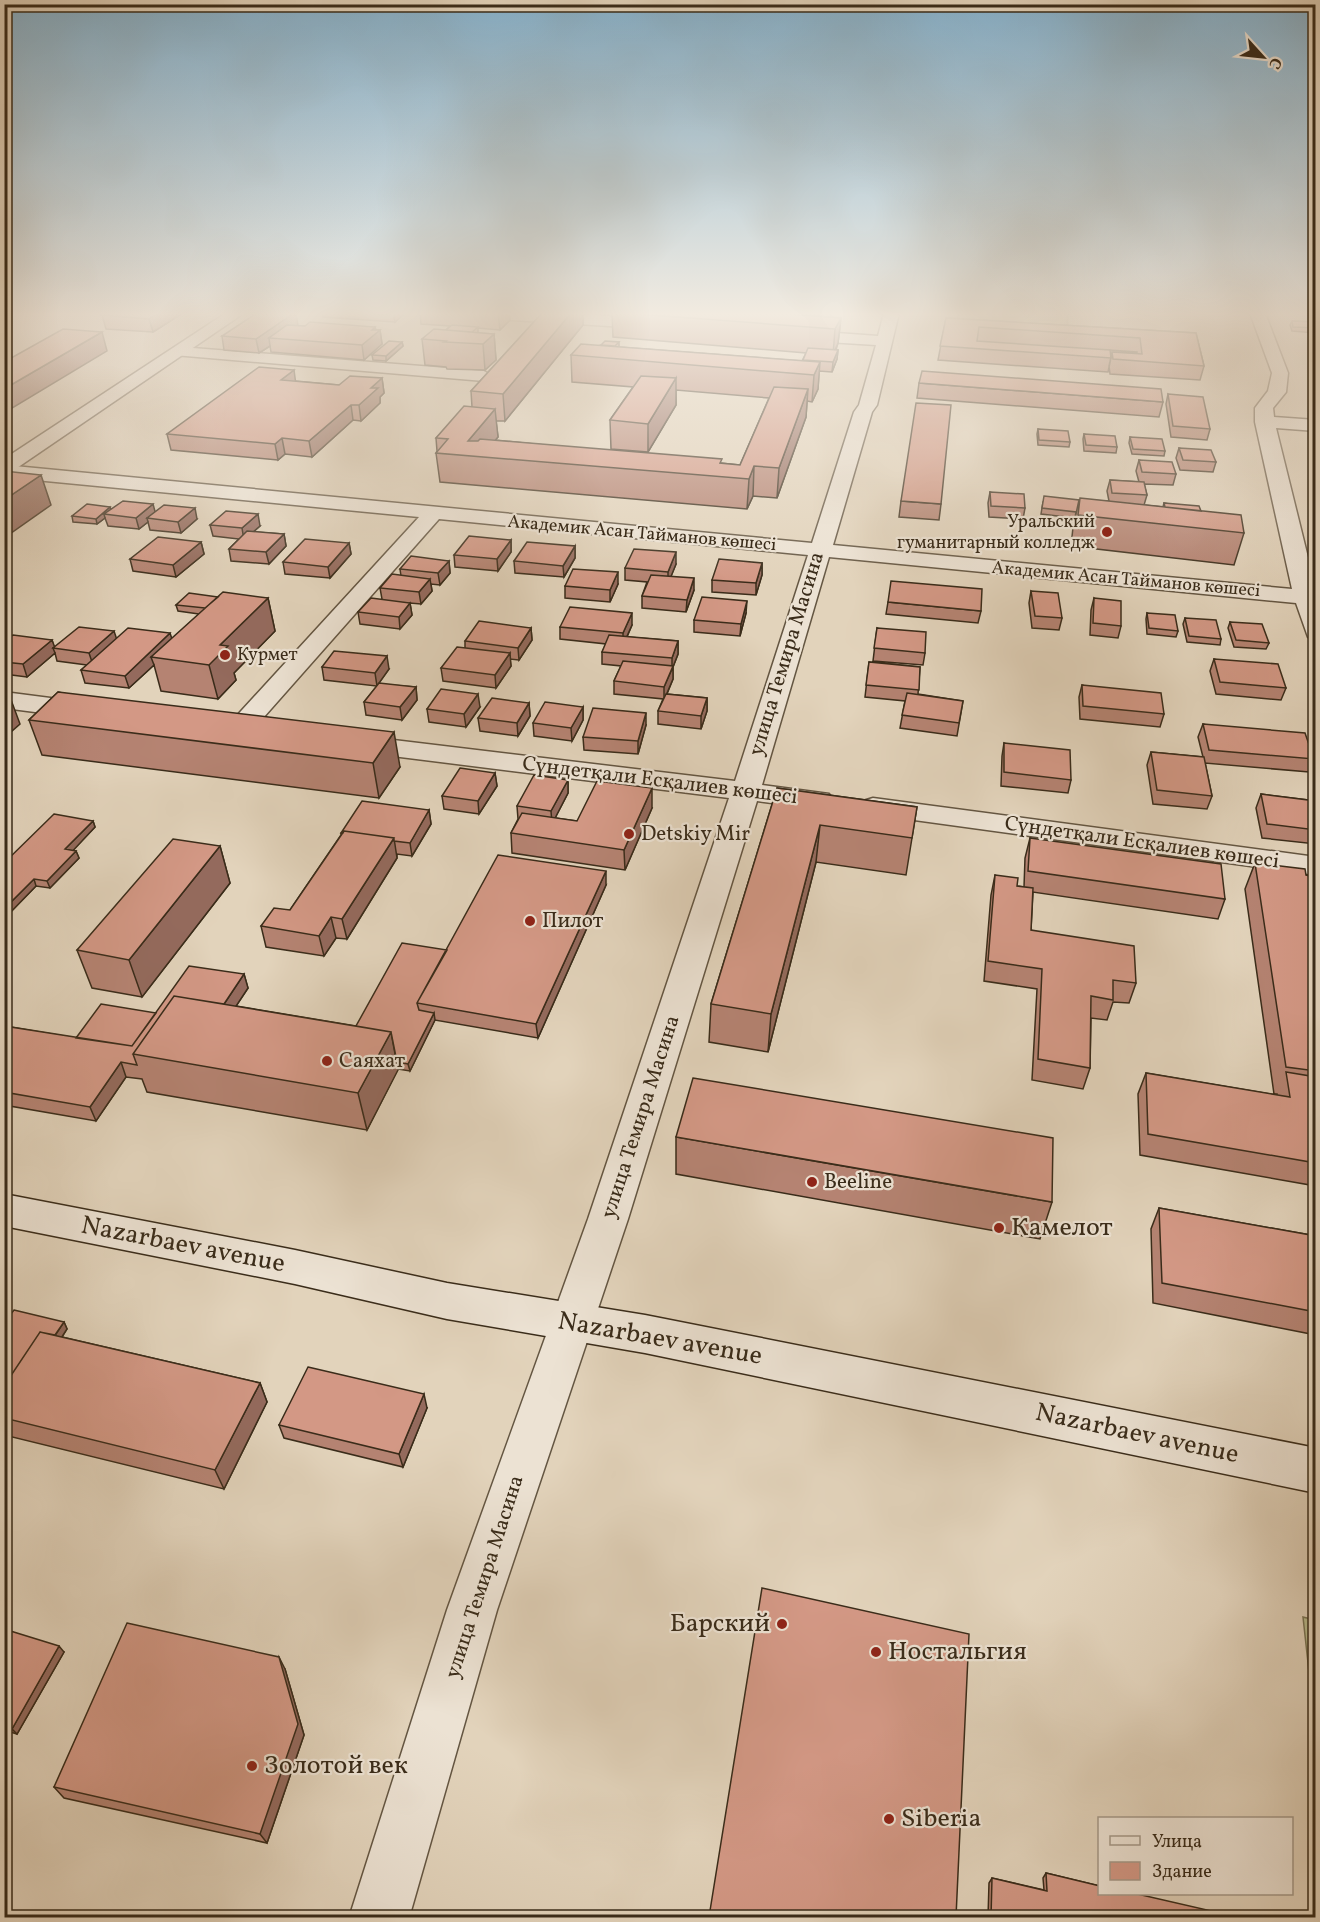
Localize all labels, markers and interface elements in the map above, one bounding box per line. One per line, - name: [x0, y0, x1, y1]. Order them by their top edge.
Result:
- north arrow: [1233, 27, 1293, 87]
- text: С: [1262, 53, 1287, 72]
- street label: Академик Асан Тайманов көшесі: [507, 510, 777, 558]
- place label: Уральский гуманитарный колледж: [897, 510, 1095, 556]
- marker: Уральский гуманитарный колледж: [1100, 525, 1114, 539]
- street label: улица Темира Масина: [742, 548, 832, 760]
- street label: Академик Асан Тайманов көшесі: [991, 556, 1261, 604]
- place label: Курмет: [237, 643, 298, 668]
- marker: Курмет: [218, 648, 232, 662]
- street label: Сүндетқали Есқалиев көшесі: [521, 750, 799, 812]
- street label: Сүндетқали Есқалиев көшесі: [1003, 809, 1281, 877]
- place label: Detskiy Mir: [641, 820, 750, 849]
- marker: Detskiy Mir: [622, 827, 636, 841]
- place label: Пилот: [542, 907, 604, 936]
- marker: Пилот: [523, 914, 537, 928]
- street label: улица Темира Масина: [594, 1012, 688, 1222]
- place label: Саяхат: [339, 1047, 405, 1076]
- marker: Саяхат: [320, 1054, 334, 1068]
- place label: Beeline: [824, 1168, 892, 1197]
- marker: Beeline: [805, 1175, 819, 1189]
- street label: Nazarbaev avenue: [78, 1208, 288, 1282]
- place label: Камелот: [1011, 1210, 1113, 1246]
- marker: Камелот: [992, 1221, 1006, 1235]
- street label: Nazarbaev avenue: [555, 1303, 765, 1375]
- street label: Nazarbaev avenue: [1032, 1395, 1242, 1473]
- street label: улица Темира Масина: [438, 1472, 532, 1682]
- place label: Барский: [670, 1606, 770, 1642]
- marker: Барский: [775, 1617, 789, 1631]
- place label: Ностальгия: [888, 1634, 1027, 1670]
- marker: Ностальгия: [869, 1645, 883, 1659]
- place label: Золотой век: [264, 1748, 408, 1784]
- marker: Золотой век: [245, 1759, 259, 1773]
- place label: Siberia: [901, 1801, 981, 1837]
- marker: Siberia: [882, 1812, 896, 1826]
- legend: [1098, 1817, 1293, 1895]
- text: Улица: [1152, 1830, 1202, 1855]
- text: Здание: [1152, 1860, 1212, 1885]

